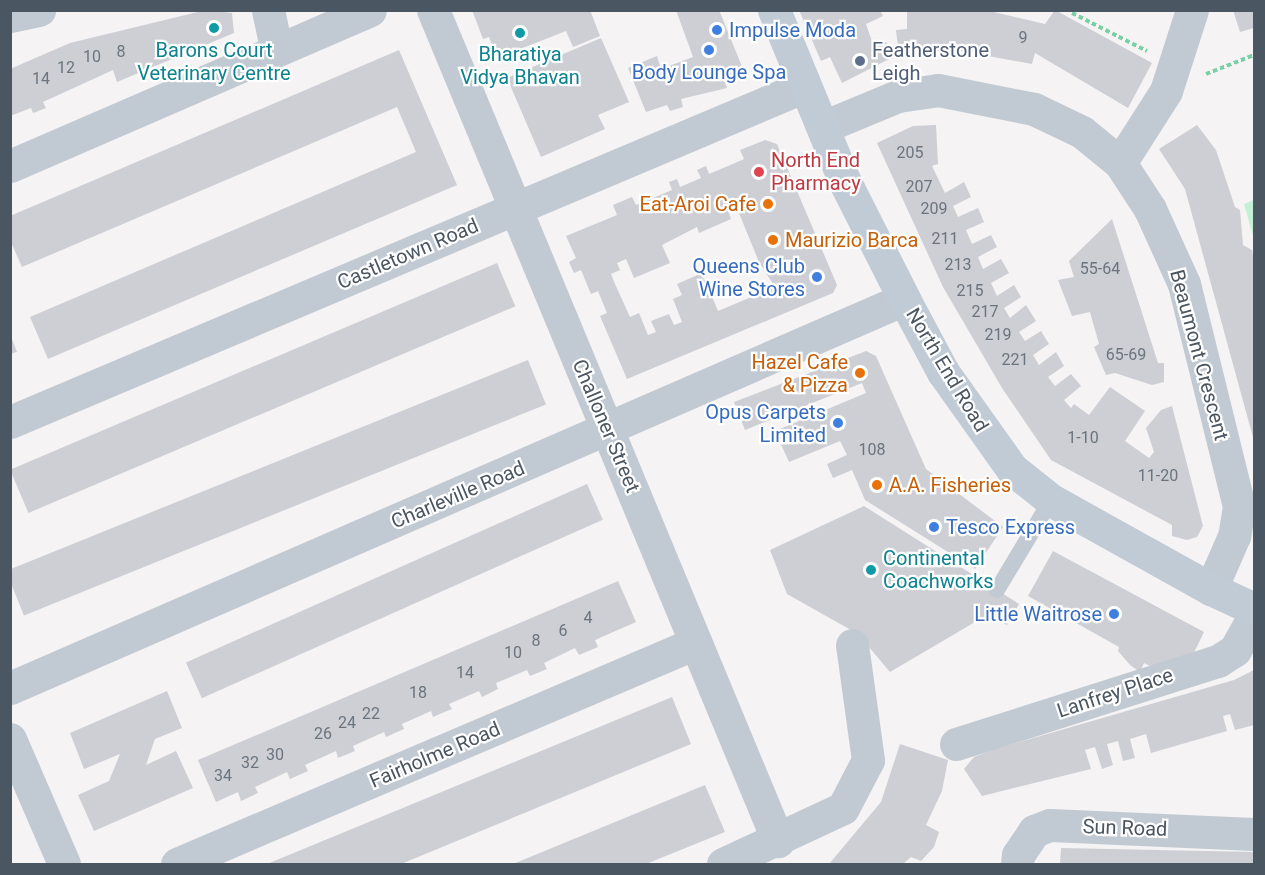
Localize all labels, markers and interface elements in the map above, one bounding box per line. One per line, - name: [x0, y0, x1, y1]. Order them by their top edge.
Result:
- place label: Impulse Moda: [729, 18, 856, 42]
- marker: Barons Court Veterinary Centre: [207, 21, 221, 35]
- marker: Impulse Moda: [710, 23, 724, 37]
- marker: Bharatiya Vidya Bhavan: [513, 26, 527, 40]
- house number: 9: [1019, 28, 1027, 48]
- place label: Barons Court Veterinary Centre: [137, 38, 291, 85]
- place label: Featherstone Leigh: [872, 38, 989, 85]
- house number: 8: [117, 42, 125, 62]
- place label: Bharatiya Vidya Bhavan: [460, 42, 580, 89]
- marker: Body Lounge Spa: [702, 43, 716, 57]
- house number: 10: [83, 47, 101, 67]
- marker: Featherstone Leigh: [853, 54, 867, 68]
- house number: 12: [57, 58, 75, 78]
- place label: Body Lounge Spa: [632, 60, 786, 84]
- house number: 14: [32, 69, 50, 89]
- house number: 205: [897, 143, 923, 163]
- place label: North End Pharmacy: [771, 148, 861, 195]
- marker: North End Pharmacy: [752, 165, 766, 179]
- house number: 207: [906, 177, 932, 197]
- place label: Eat-Aroi Cafe: [640, 192, 756, 216]
- marker: Eat-Aroi Cafe: [761, 197, 775, 211]
- house number: 209: [921, 199, 947, 219]
- street label: Castletown Road: [334, 213, 482, 295]
- place label: Maurizio Barca: [785, 228, 918, 252]
- house number: 211: [932, 229, 958, 249]
- marker: Maurizio Barca: [766, 233, 780, 247]
- place label: Queens Club Wine Stores: [693, 254, 805, 301]
- house number: 213: [945, 255, 971, 275]
- house number: 55-64: [1080, 259, 1120, 279]
- street label: Beaumont Crescent: [1165, 267, 1233, 443]
- marker: Queens Club Wine Stores: [810, 270, 824, 284]
- house number: 215: [957, 281, 983, 301]
- house number: 217: [972, 302, 998, 322]
- street label: North End Road: [901, 304, 993, 436]
- house number: 219: [985, 325, 1011, 345]
- house number: 65-69: [1106, 345, 1146, 365]
- place label: Hazel Cafe & Pizza: [751, 350, 848, 397]
- house number: 221: [1002, 350, 1028, 370]
- street label: Challoner Street: [567, 356, 645, 496]
- marker: Hazel Cafe & Pizza: [853, 366, 867, 380]
- place label: Opus Carpets Limited: [705, 400, 826, 447]
- marker: Opus Carpets Limited: [831, 416, 845, 430]
- house number: 1-10: [1067, 428, 1099, 448]
- house number: 108: [859, 440, 885, 460]
- street label: Charleville Road: [388, 456, 528, 534]
- house number: 11-20: [1138, 466, 1178, 486]
- place label: A.A. Fisheries: [889, 473, 1011, 497]
- marker: A.A. Fisheries: [870, 478, 884, 492]
- place label: Tesco Express: [946, 515, 1075, 539]
- marker: Tesco Express: [927, 520, 941, 534]
- place label: Continental Coachworks: [883, 546, 993, 593]
- marker: Continental Coachworks: [864, 563, 878, 577]
- place label: Little Waitrose: [974, 602, 1102, 626]
- marker: Little Waitrose: [1107, 607, 1121, 621]
- house number: 4: [584, 608, 592, 628]
- house number: 6: [559, 621, 567, 641]
- house number: 8: [532, 631, 540, 651]
- house number: 10: [504, 643, 522, 663]
- house number: 14: [456, 663, 474, 683]
- street label: Lanfrey Place: [1054, 663, 1176, 723]
- house number: 18: [409, 683, 427, 703]
- house number: 22: [362, 704, 380, 724]
- house number: 24: [338, 713, 356, 733]
- street label: Fairholme Road: [366, 717, 504, 793]
- house number: 26: [314, 724, 332, 744]
- house number: 30: [266, 745, 284, 765]
- house number: 32: [241, 753, 259, 773]
- house number: 34: [214, 766, 232, 786]
- street label: Sun Road: [1082, 815, 1168, 841]

